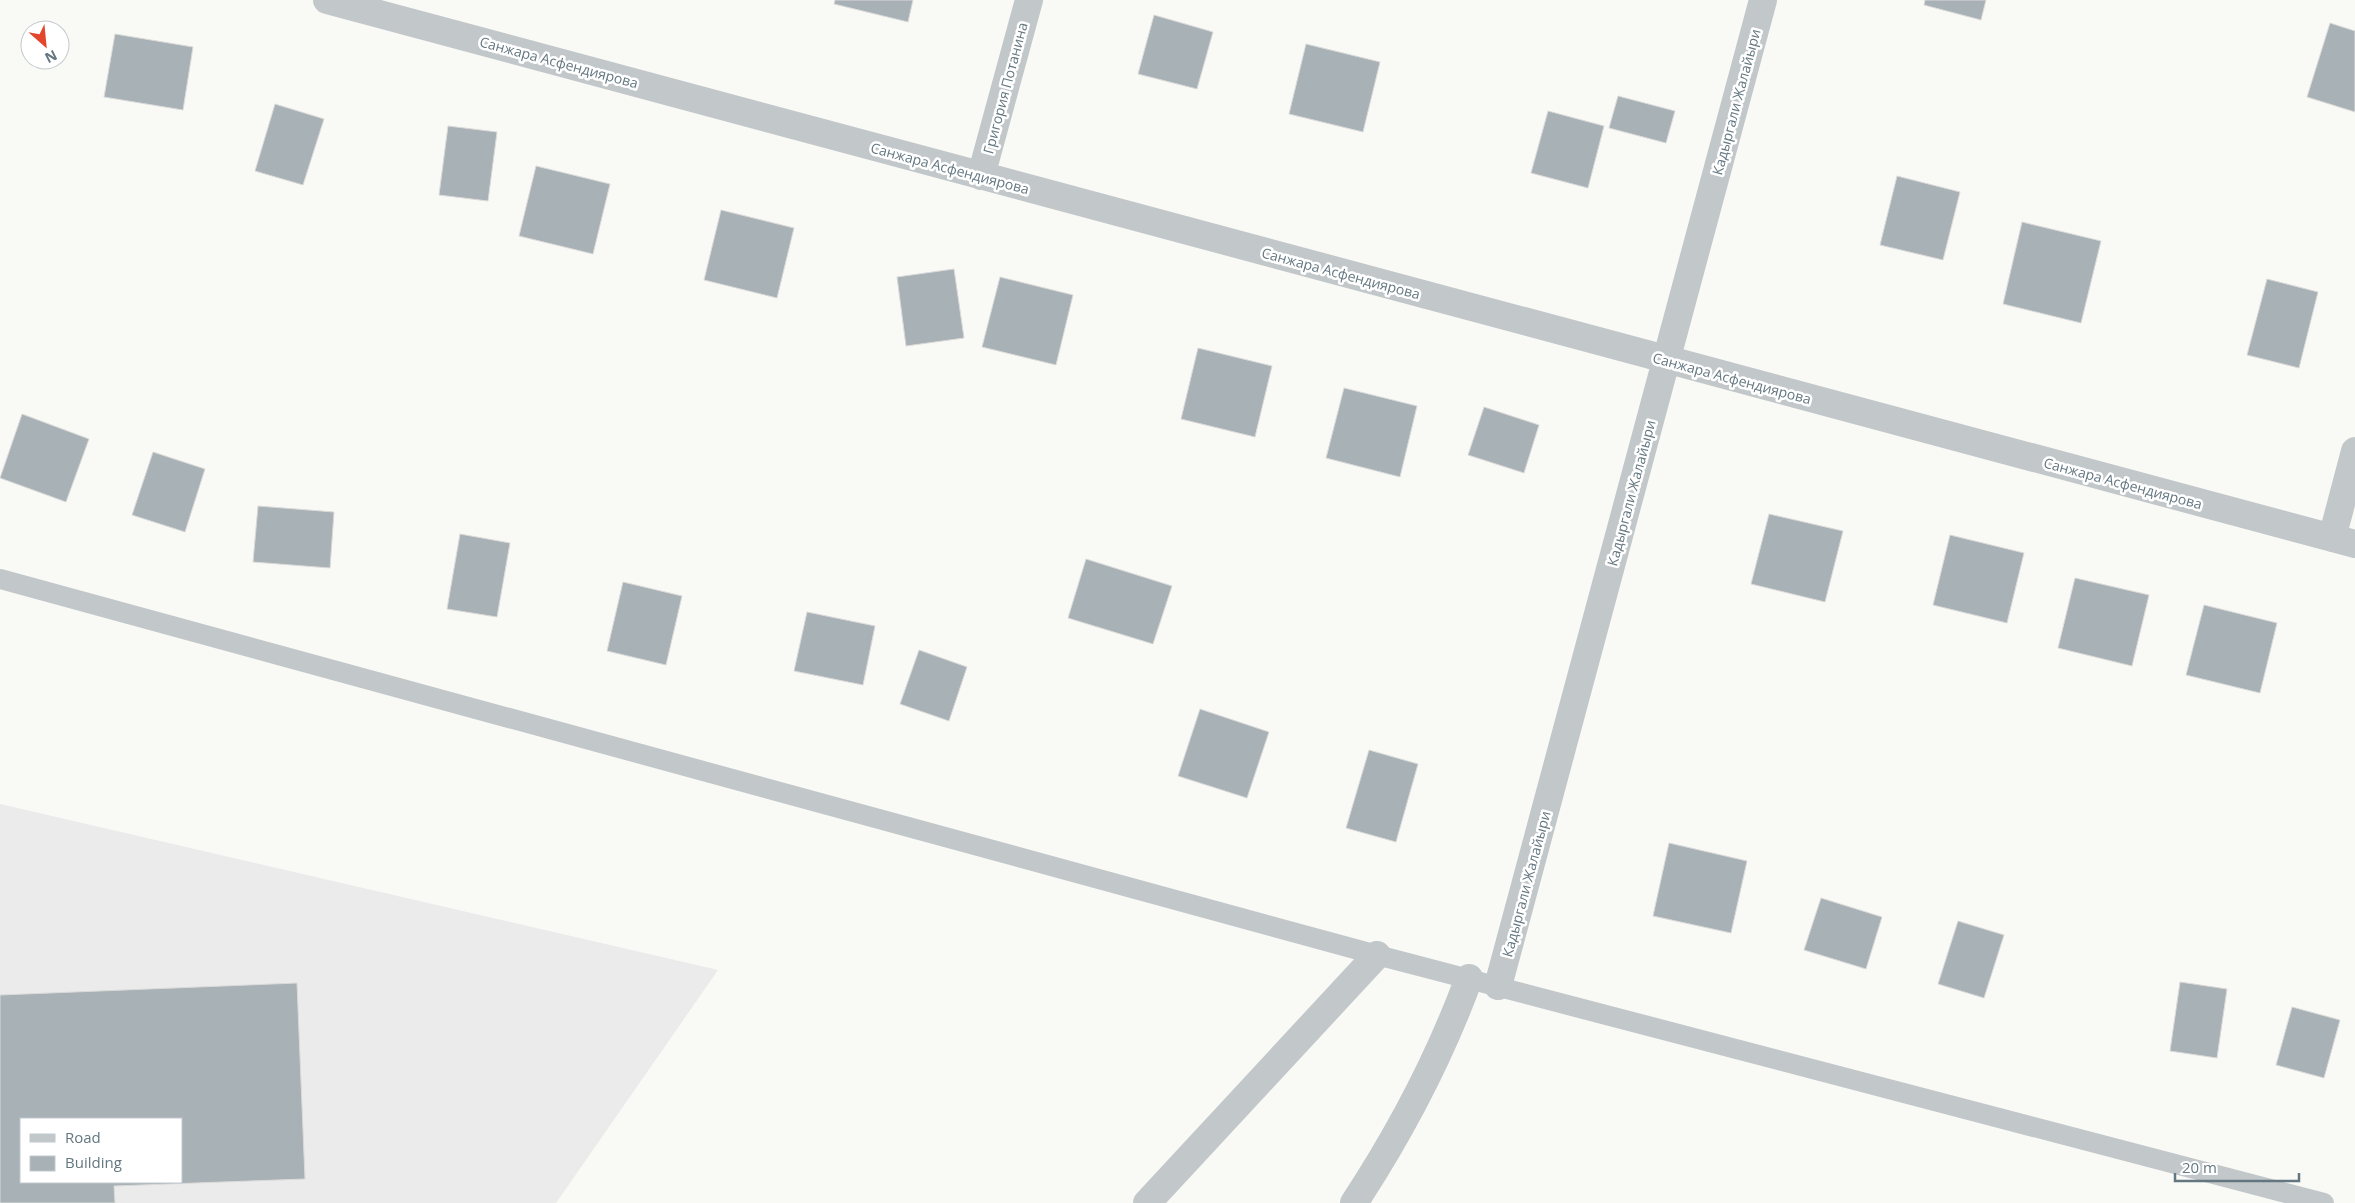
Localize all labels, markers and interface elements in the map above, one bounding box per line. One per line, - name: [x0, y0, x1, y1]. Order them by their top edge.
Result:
- north arrow: [20, 20, 70, 70]
- street label: Григория Потанина: [978, 20, 1032, 156]
- street label: Кадыргали Жалайыри: [1707, 27, 1765, 177]
- street label: Санжара Асфендиярова: [478, 32, 640, 92]
- text: N: [42, 46, 61, 68]
- street label: Санжара Асфендиярова: [869, 138, 1031, 198]
- street label: Санжара Асфендиярова: [1260, 243, 1422, 303]
- street label: Санжара Асфендиярова: [1651, 348, 1813, 408]
- street label: Кадыргали Жалайыри: [1602, 418, 1660, 568]
- street label: Санжара Асфендиярова: [2042, 453, 2204, 513]
- street label: Кадыргали Жалайыри: [1497, 809, 1555, 959]
- legend: [20, 1118, 182, 1183]
- text: Road: [65, 1127, 101, 1147]
- scale bar: [2175, 1150, 2299, 1182]
- text: Building: [65, 1152, 122, 1172]
- text: 20 m: [2182, 1157, 2217, 1177]

